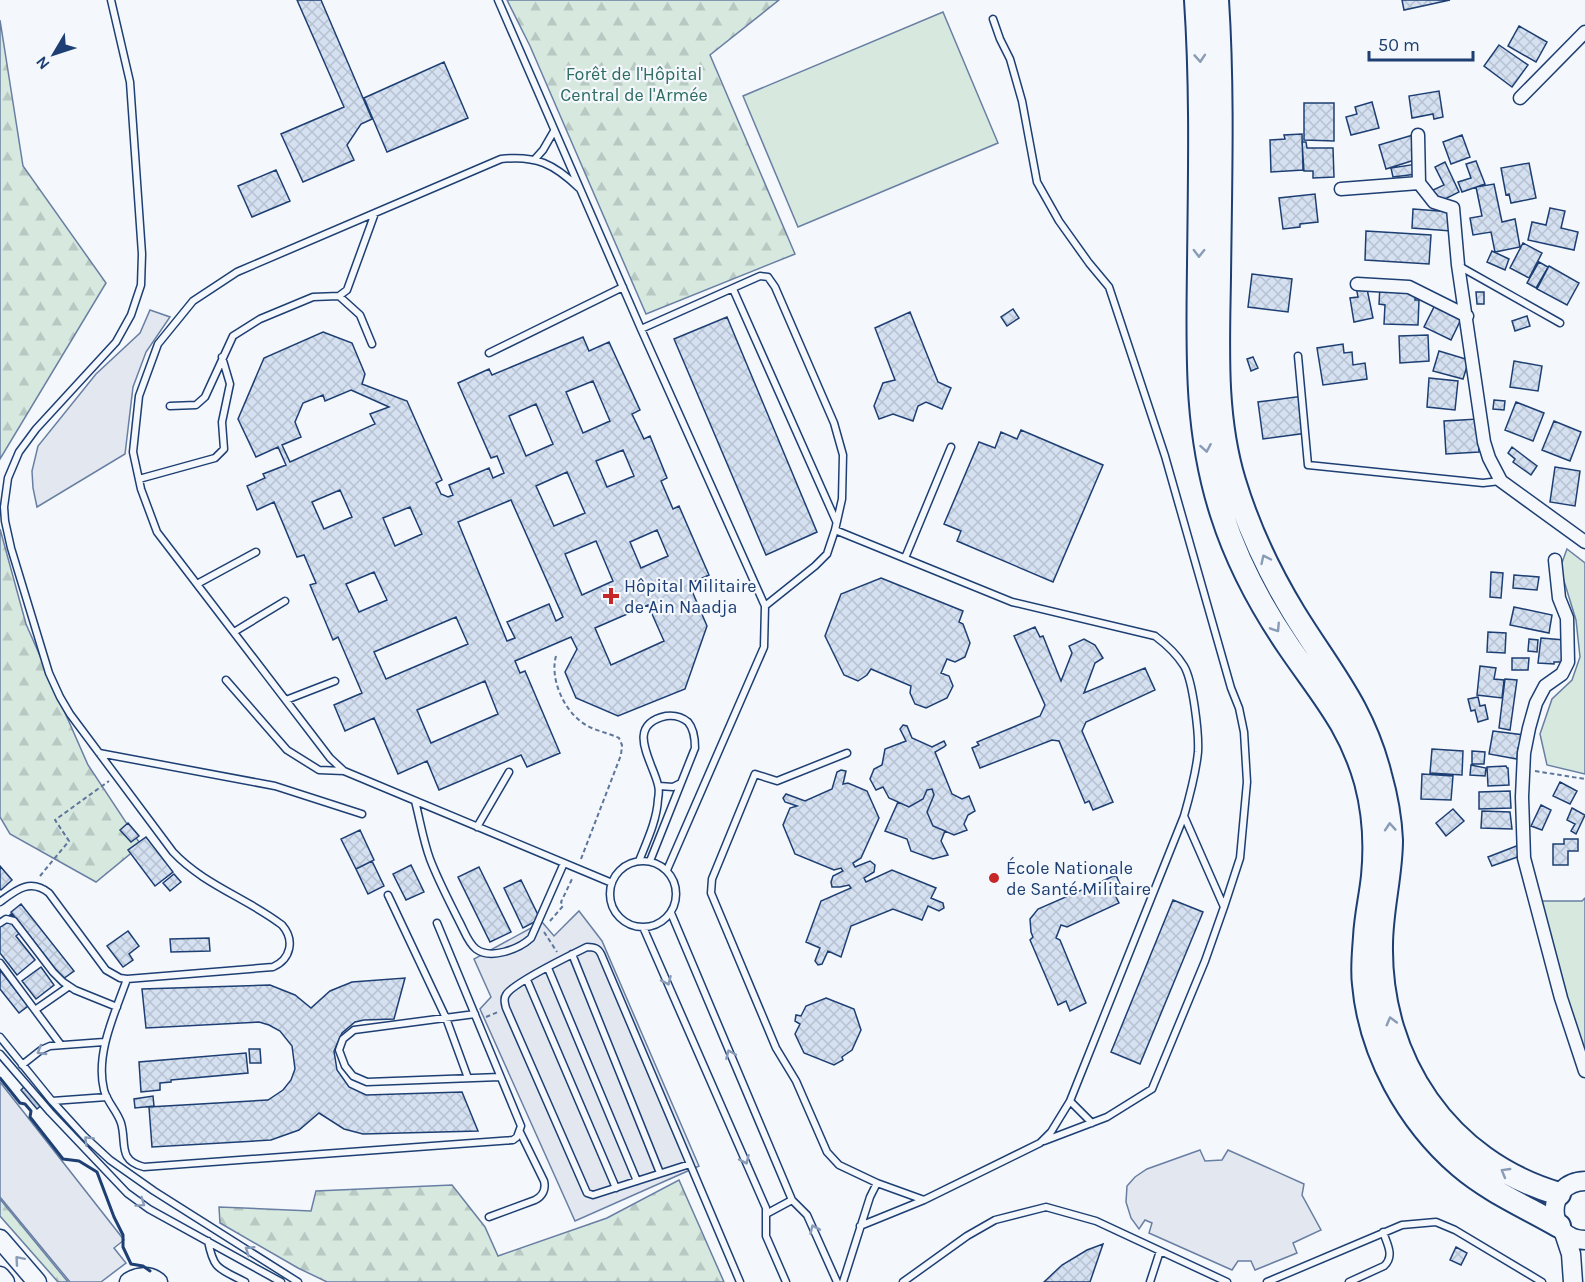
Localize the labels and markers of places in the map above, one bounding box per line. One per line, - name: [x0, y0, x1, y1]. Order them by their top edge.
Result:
- place label: Hôpital Militaire de Ain Naadja: [624, 575, 757, 618]
- marker: Hôpital Militaire de Ain Naadja: [602, 587, 620, 605]
- place label: École Nationale de Santé Militaire: [1006, 856, 1151, 900]
- marker: École Nationale de Santé Militaire: [987, 871, 1001, 885]

